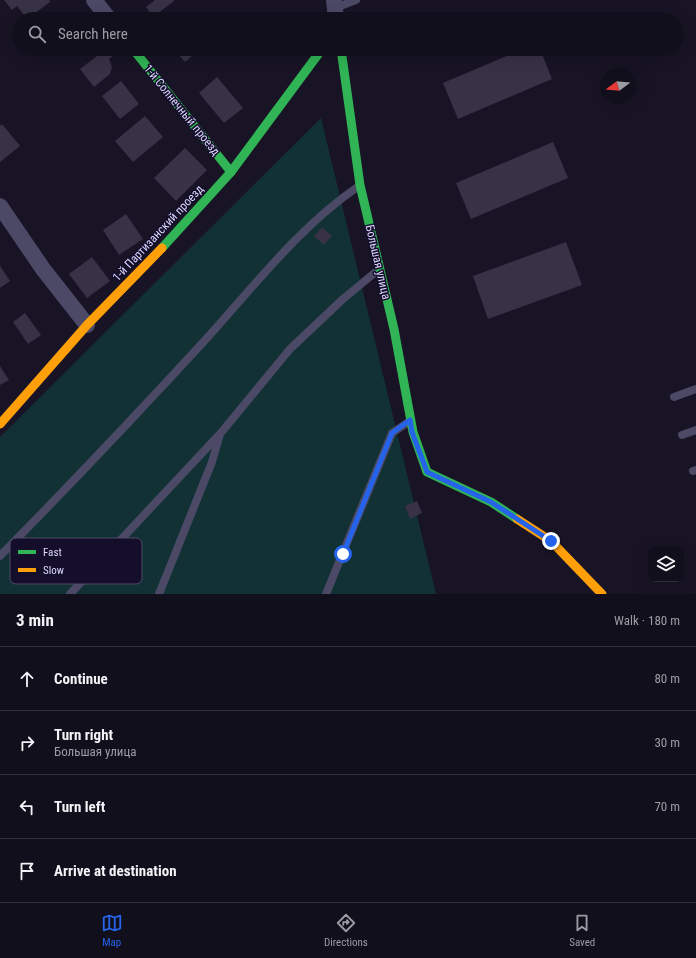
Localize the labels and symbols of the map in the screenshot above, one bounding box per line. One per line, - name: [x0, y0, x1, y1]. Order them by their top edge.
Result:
- street label: 1-й Солнечный проезд: [141, 62, 223, 159]
- north arrow: [600, 68, 636, 104]
- street label: 1-й Партизанский проезд: [110, 182, 207, 284]
- street label: Большая улица: [363, 223, 393, 301]
- route end: [542, 532, 560, 550]
- legend: [10, 538, 142, 584]
- route start: [334, 545, 352, 563]
- text: Fast: [43, 546, 62, 559]
- text: Slow: [43, 564, 64, 577]

